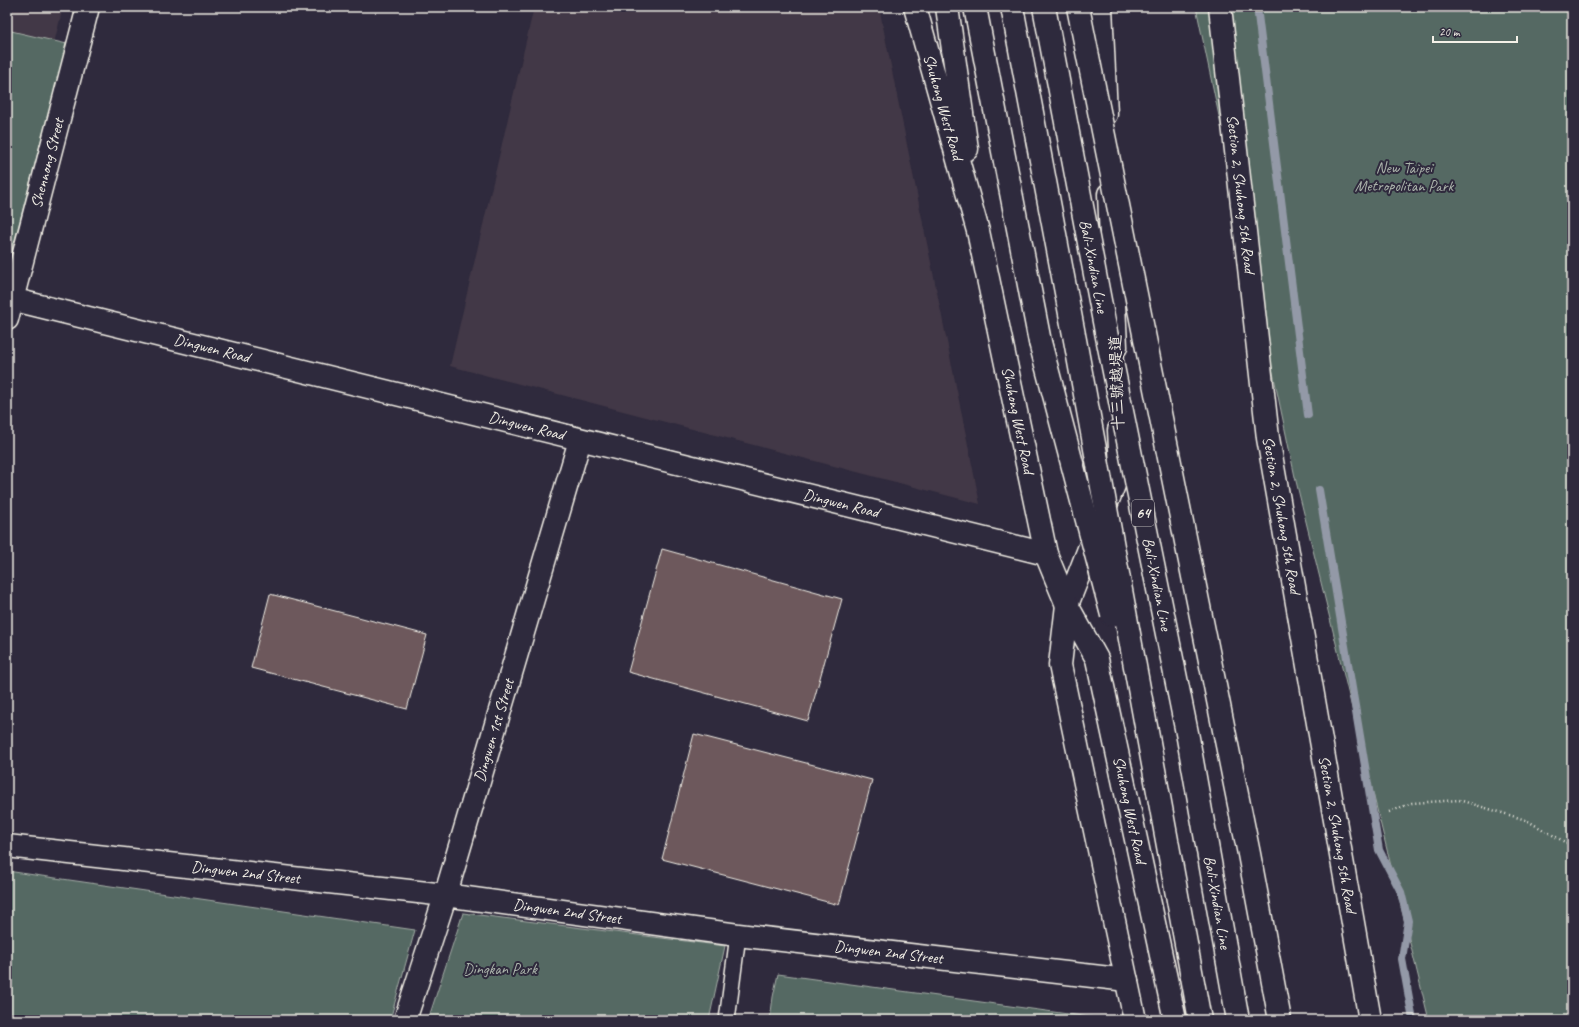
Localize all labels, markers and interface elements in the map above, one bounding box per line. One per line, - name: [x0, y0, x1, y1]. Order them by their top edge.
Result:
- scale bar: [1433, 18, 1517, 44]
- text: 20 m: [1439, 24, 1461, 40]
- street label: Shuhong West Road: [919, 52, 968, 165]
- street label: Shennong Street: [26, 114, 69, 210]
- street label: Section 2, Shuhong 5th Road: [1222, 114, 1260, 277]
- park label: New Taipei Metropolitan Park: [1355, 158, 1454, 196]
- street label: Bali-Xindian Line: [1075, 218, 1112, 316]
- street label: Dingwen Road: [172, 330, 254, 368]
- street label: 十三號越堤道: [1105, 335, 1129, 431]
- street label: Shuhong West Road: [997, 365, 1039, 478]
- street label: Dingwen Road: [487, 407, 569, 446]
- street label: Section 2, Shuhong 5th Road: [1258, 435, 1306, 598]
- street label: Dingwen Road: [801, 485, 884, 523]
- road number: 64: [1132, 500, 1154, 526]
- street label: Bali-Xindian Line: [1138, 536, 1176, 634]
- street label: Dingwen 1st Street: [469, 675, 519, 784]
- street label: Shuhong West Road: [1108, 754, 1151, 868]
- street label: Section 2, Shuhong 5th Road: [1314, 754, 1362, 917]
- street label: Bali-Xindian Line: [1199, 854, 1236, 952]
- street label: Dingwen 2nd Street: [190, 857, 303, 889]
- street label: Dingwen 2nd Street: [512, 894, 624, 929]
- street label: Dingwen 2nd Street: [833, 936, 946, 969]
- park label: Dingkan Park: [463, 959, 538, 979]

